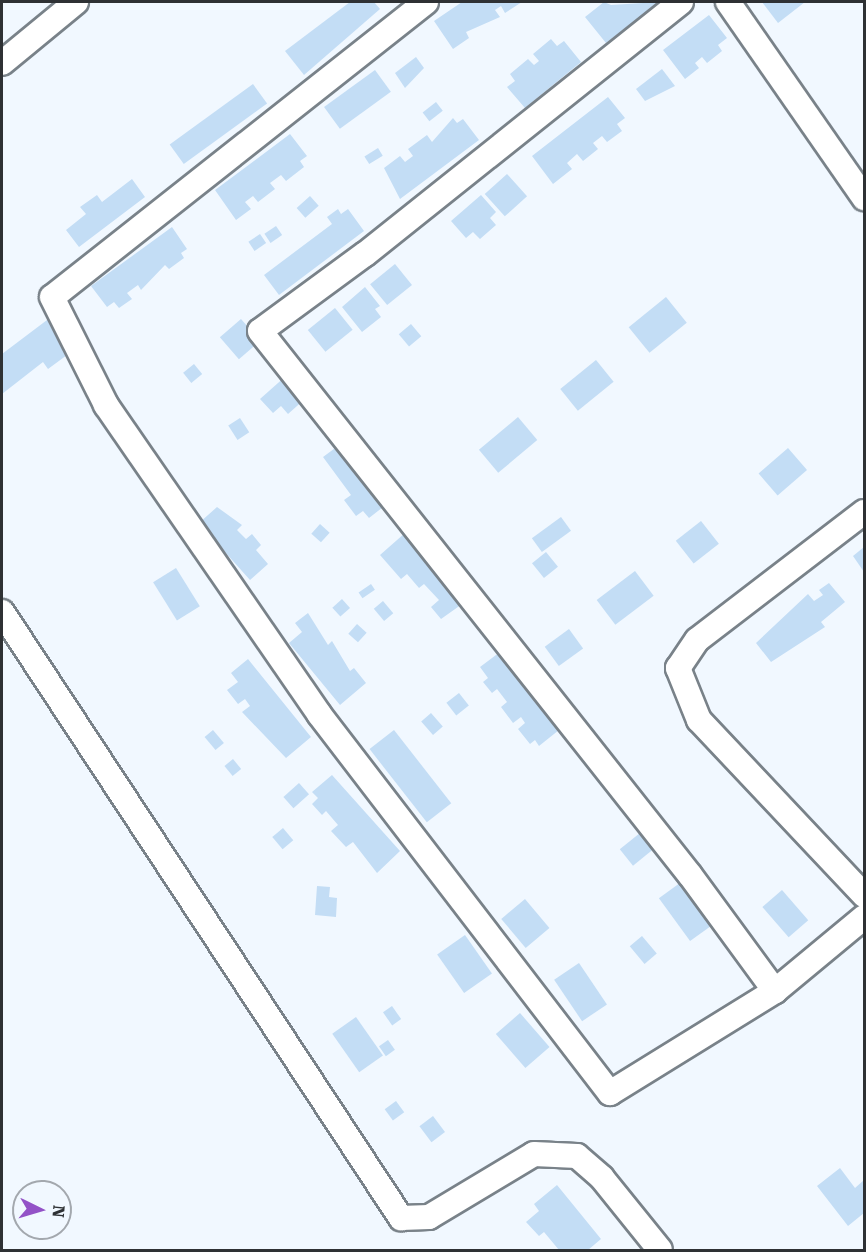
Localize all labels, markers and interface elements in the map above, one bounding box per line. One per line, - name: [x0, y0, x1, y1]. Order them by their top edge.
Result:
- north arrow: [12, 1180, 72, 1240]
- text: N: [48, 1204, 68, 1218]

